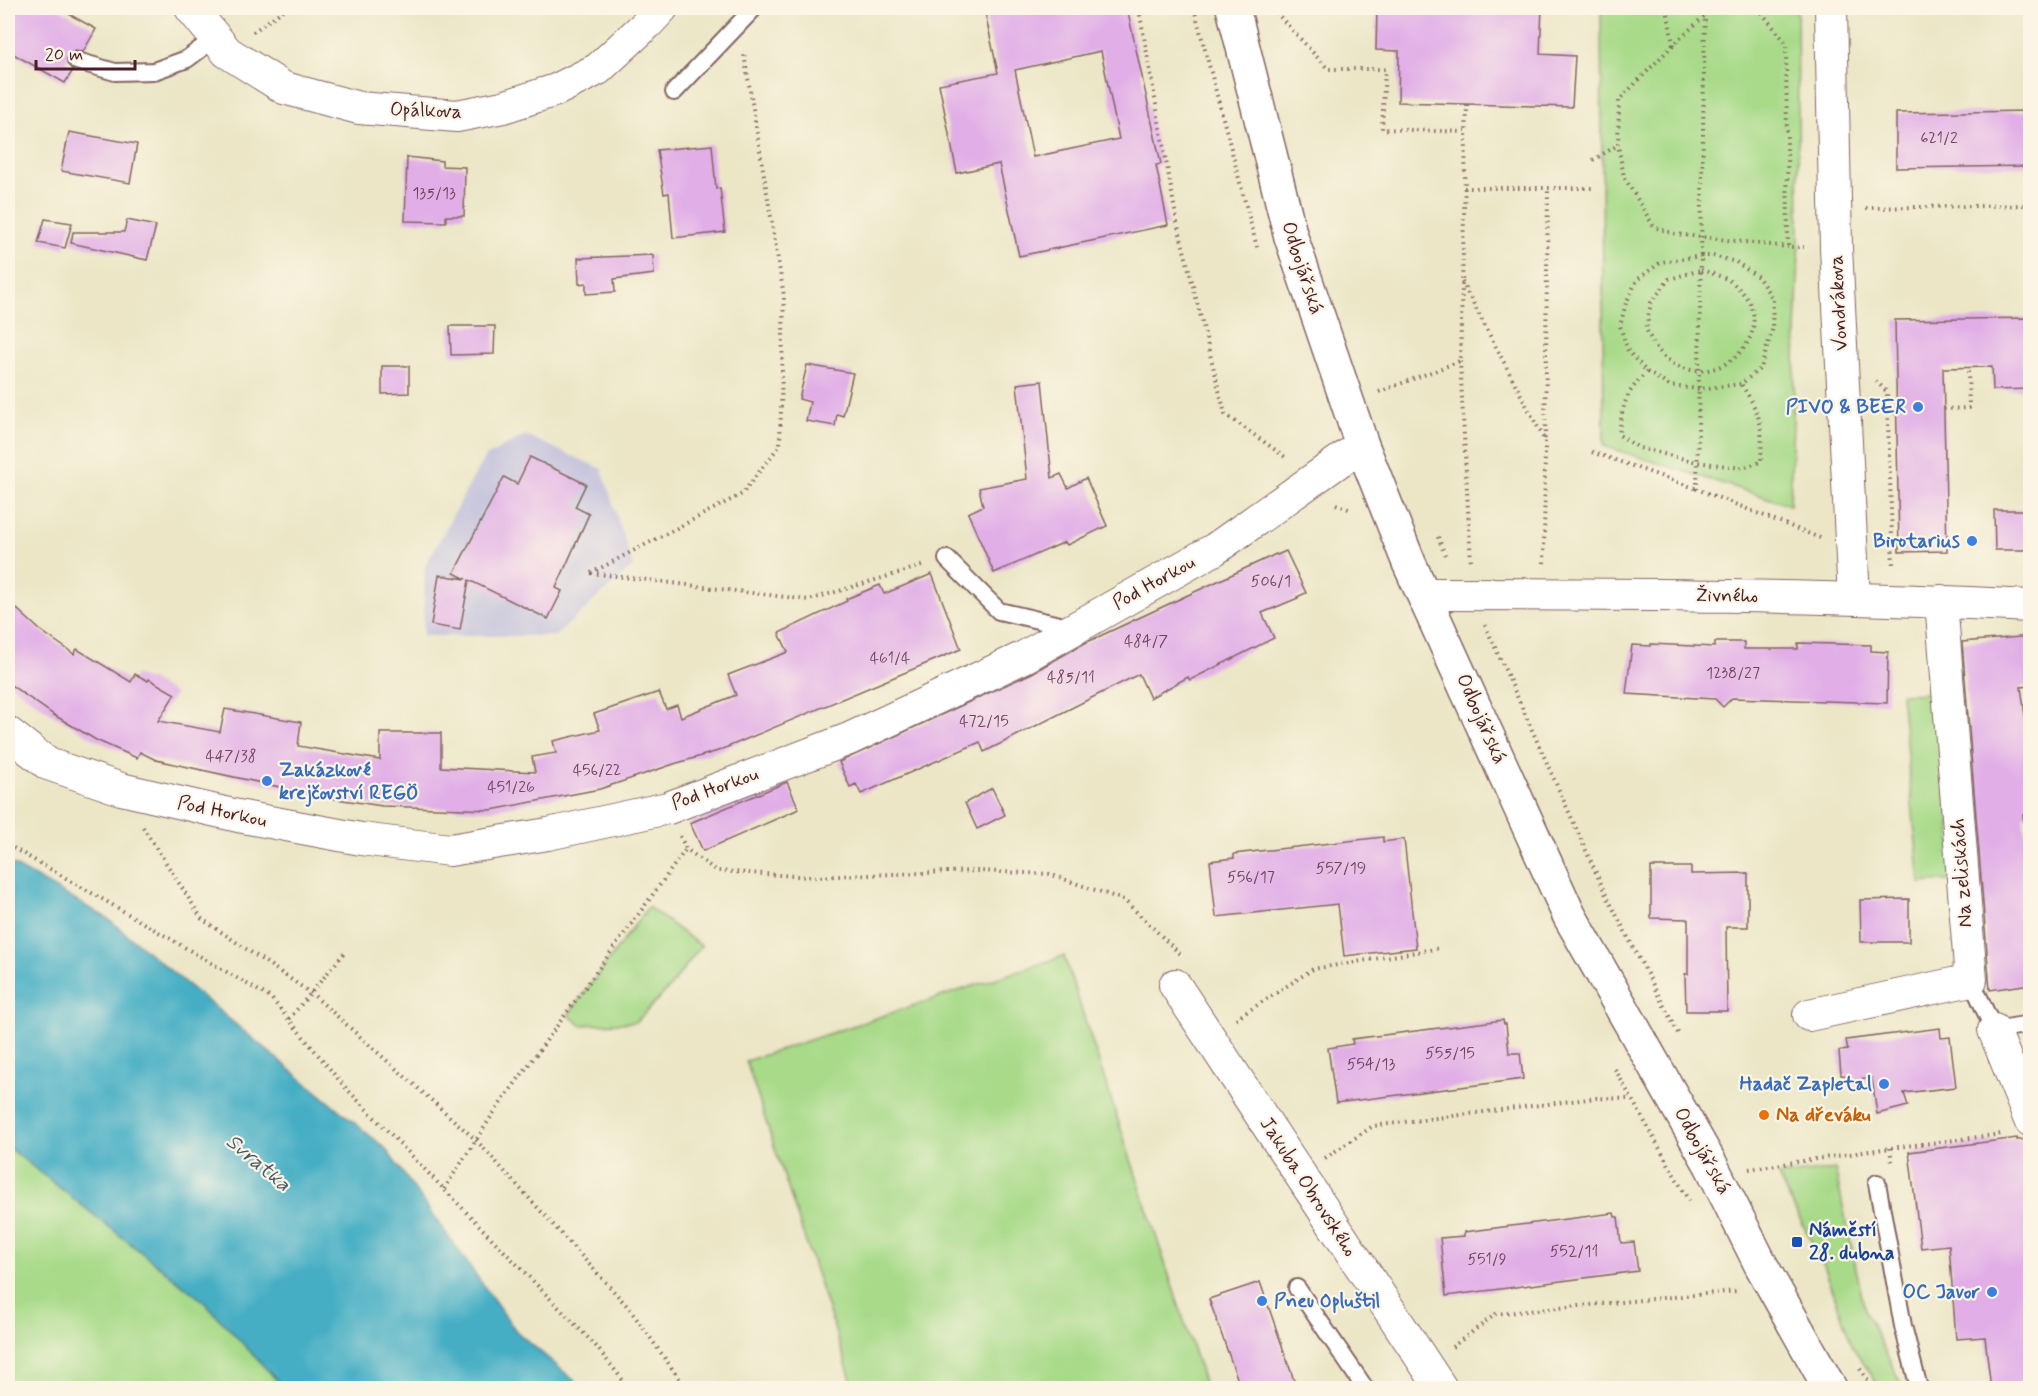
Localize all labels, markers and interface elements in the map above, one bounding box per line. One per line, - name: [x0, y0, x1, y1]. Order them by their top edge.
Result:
- scale bar: [36, 33, 135, 71]
- text: 20 m: [45, 43, 83, 67]
- street label: Opálkova: [389, 96, 463, 126]
- house number: 621/2: [1920, 128, 1958, 149]
- house number: 135/13: [412, 183, 456, 204]
- street label: Odbojářská: [1274, 218, 1330, 318]
- street label: Vondrákova: [1823, 254, 1855, 352]
- place label: PIVO & BEER: [1786, 394, 1906, 421]
- marker: PIVO & BEER: [1911, 400, 1925, 414]
- place label: Birotarius: [1873, 528, 1960, 555]
- marker: Birotarius: [1965, 534, 1979, 548]
- street label: Pod Horkou: [1108, 549, 1200, 617]
- house number: 506/1: [1251, 571, 1291, 592]
- street label: Živného: [1696, 582, 1758, 610]
- house number: 484/7: [1124, 631, 1168, 652]
- house number: 461/4: [870, 648, 910, 669]
- house number: 1238/27: [1706, 663, 1760, 684]
- house number: 485/11: [1047, 667, 1095, 688]
- street label: Odbojářská: [1449, 670, 1513, 768]
- house number: 472/15: [959, 711, 1009, 732]
- house number: 447/38: [206, 746, 256, 767]
- place label: Zakázkové krejčovství REGÖ: [279, 757, 418, 807]
- house number: 456/22: [573, 760, 621, 781]
- street label: Pod Horkou: [668, 761, 762, 817]
- marker: Zakázkové krejčovství REGÖ: [260, 774, 274, 788]
- house number: 451/26: [487, 777, 535, 798]
- street label: Pod Horkou: [175, 789, 269, 835]
- street label: Na zeliskách: [1945, 817, 1979, 929]
- house number: 557/19: [1316, 858, 1366, 879]
- house number: 556/17: [1227, 867, 1275, 888]
- house number: 555/15: [1425, 1043, 1475, 1064]
- house number: 554/13: [1347, 1054, 1395, 1075]
- place label: Hadač Zapletal: [1740, 1071, 1872, 1098]
- marker: Hadač Zapletal: [1877, 1077, 1891, 1091]
- street label: Odbojářská: [1667, 1102, 1737, 1200]
- place label: Na dřeváku: [1776, 1102, 1871, 1129]
- marker: Na dřeváku: [1757, 1108, 1771, 1122]
- street label: Jakuba Obrovského: [1253, 1112, 1363, 1262]
- water label: Svratka: [220, 1128, 296, 1198]
- place label: Náměstí 28. dubna: [1809, 1217, 1895, 1267]
- marker: Náměstí 28. dubna: [1790, 1235, 1804, 1249]
- house number: 552/11: [1550, 1241, 1598, 1262]
- house number: 551/9: [1467, 1249, 1507, 1270]
- place label: OC Javor: [1903, 1279, 1981, 1306]
- marker: OC Javor: [1985, 1285, 1999, 1299]
- place label: Pneu Opluštil: [1274, 1288, 1380, 1315]
- marker: Pneu Opluštil: [1255, 1294, 1269, 1308]

